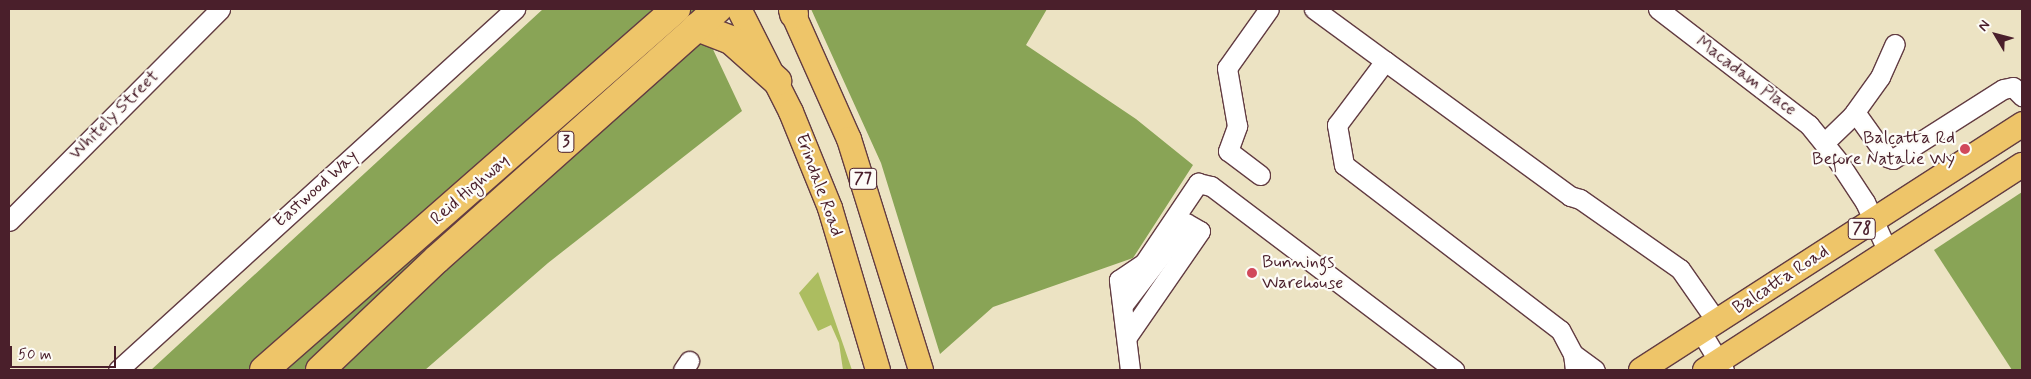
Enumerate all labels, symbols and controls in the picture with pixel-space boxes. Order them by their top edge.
north arrow [1971,10,2021,60]
text: N [1974,17,1994,35]
street label: Macadam Place [1691,31,1801,121]
street label: Whitely Street [65,66,163,164]
road number: 3 [557,128,575,156]
place label: Balcatta Rd Before Natalie Wy [1815,128,1955,170]
street label: Erindale Road [791,131,847,239]
marker: Balcatta Rd Before Natalie Wy [1959,143,1971,155]
street label: Eastwood Way [269,145,363,233]
street label: Reid Highway [426,149,514,231]
road number: 77 [848,165,878,192]
road number: 78 [1847,215,1877,242]
street label: Balcatta Road [1730,241,1832,319]
place label: Bunnings Warehouse [1262,252,1343,294]
marker: Bunnings Warehouse [1246,267,1258,279]
scale bar [12,336,119,368]
text: 50 m [18,345,52,365]

